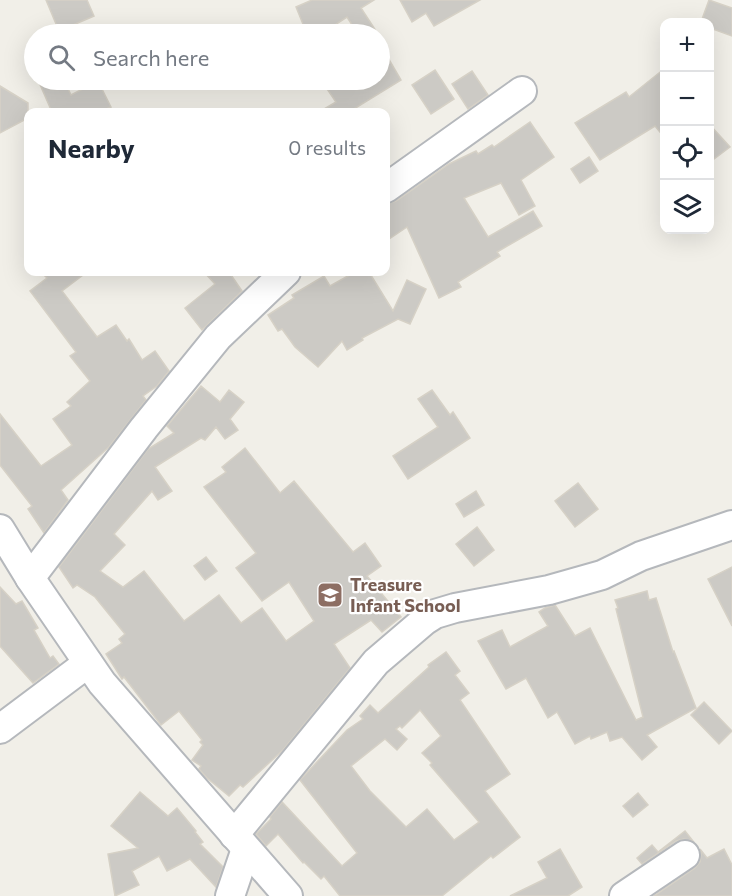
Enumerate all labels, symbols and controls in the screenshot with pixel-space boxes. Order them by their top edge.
map controls [660,18,714,234]
button: + [660,18,714,72]
search box [24,24,390,90]
icon: search [45,41,78,74]
text: Search here [93,44,209,71]
button: − [660,72,714,126]
button: locate [660,126,714,180]
text: Nearby [48,132,135,163]
text: 0 results [288,135,366,159]
button: layers [660,180,714,234]
place label: Treasure Infant School [350,573,461,616]
school or university icon: Treasure Infant School [315,580,345,610]

